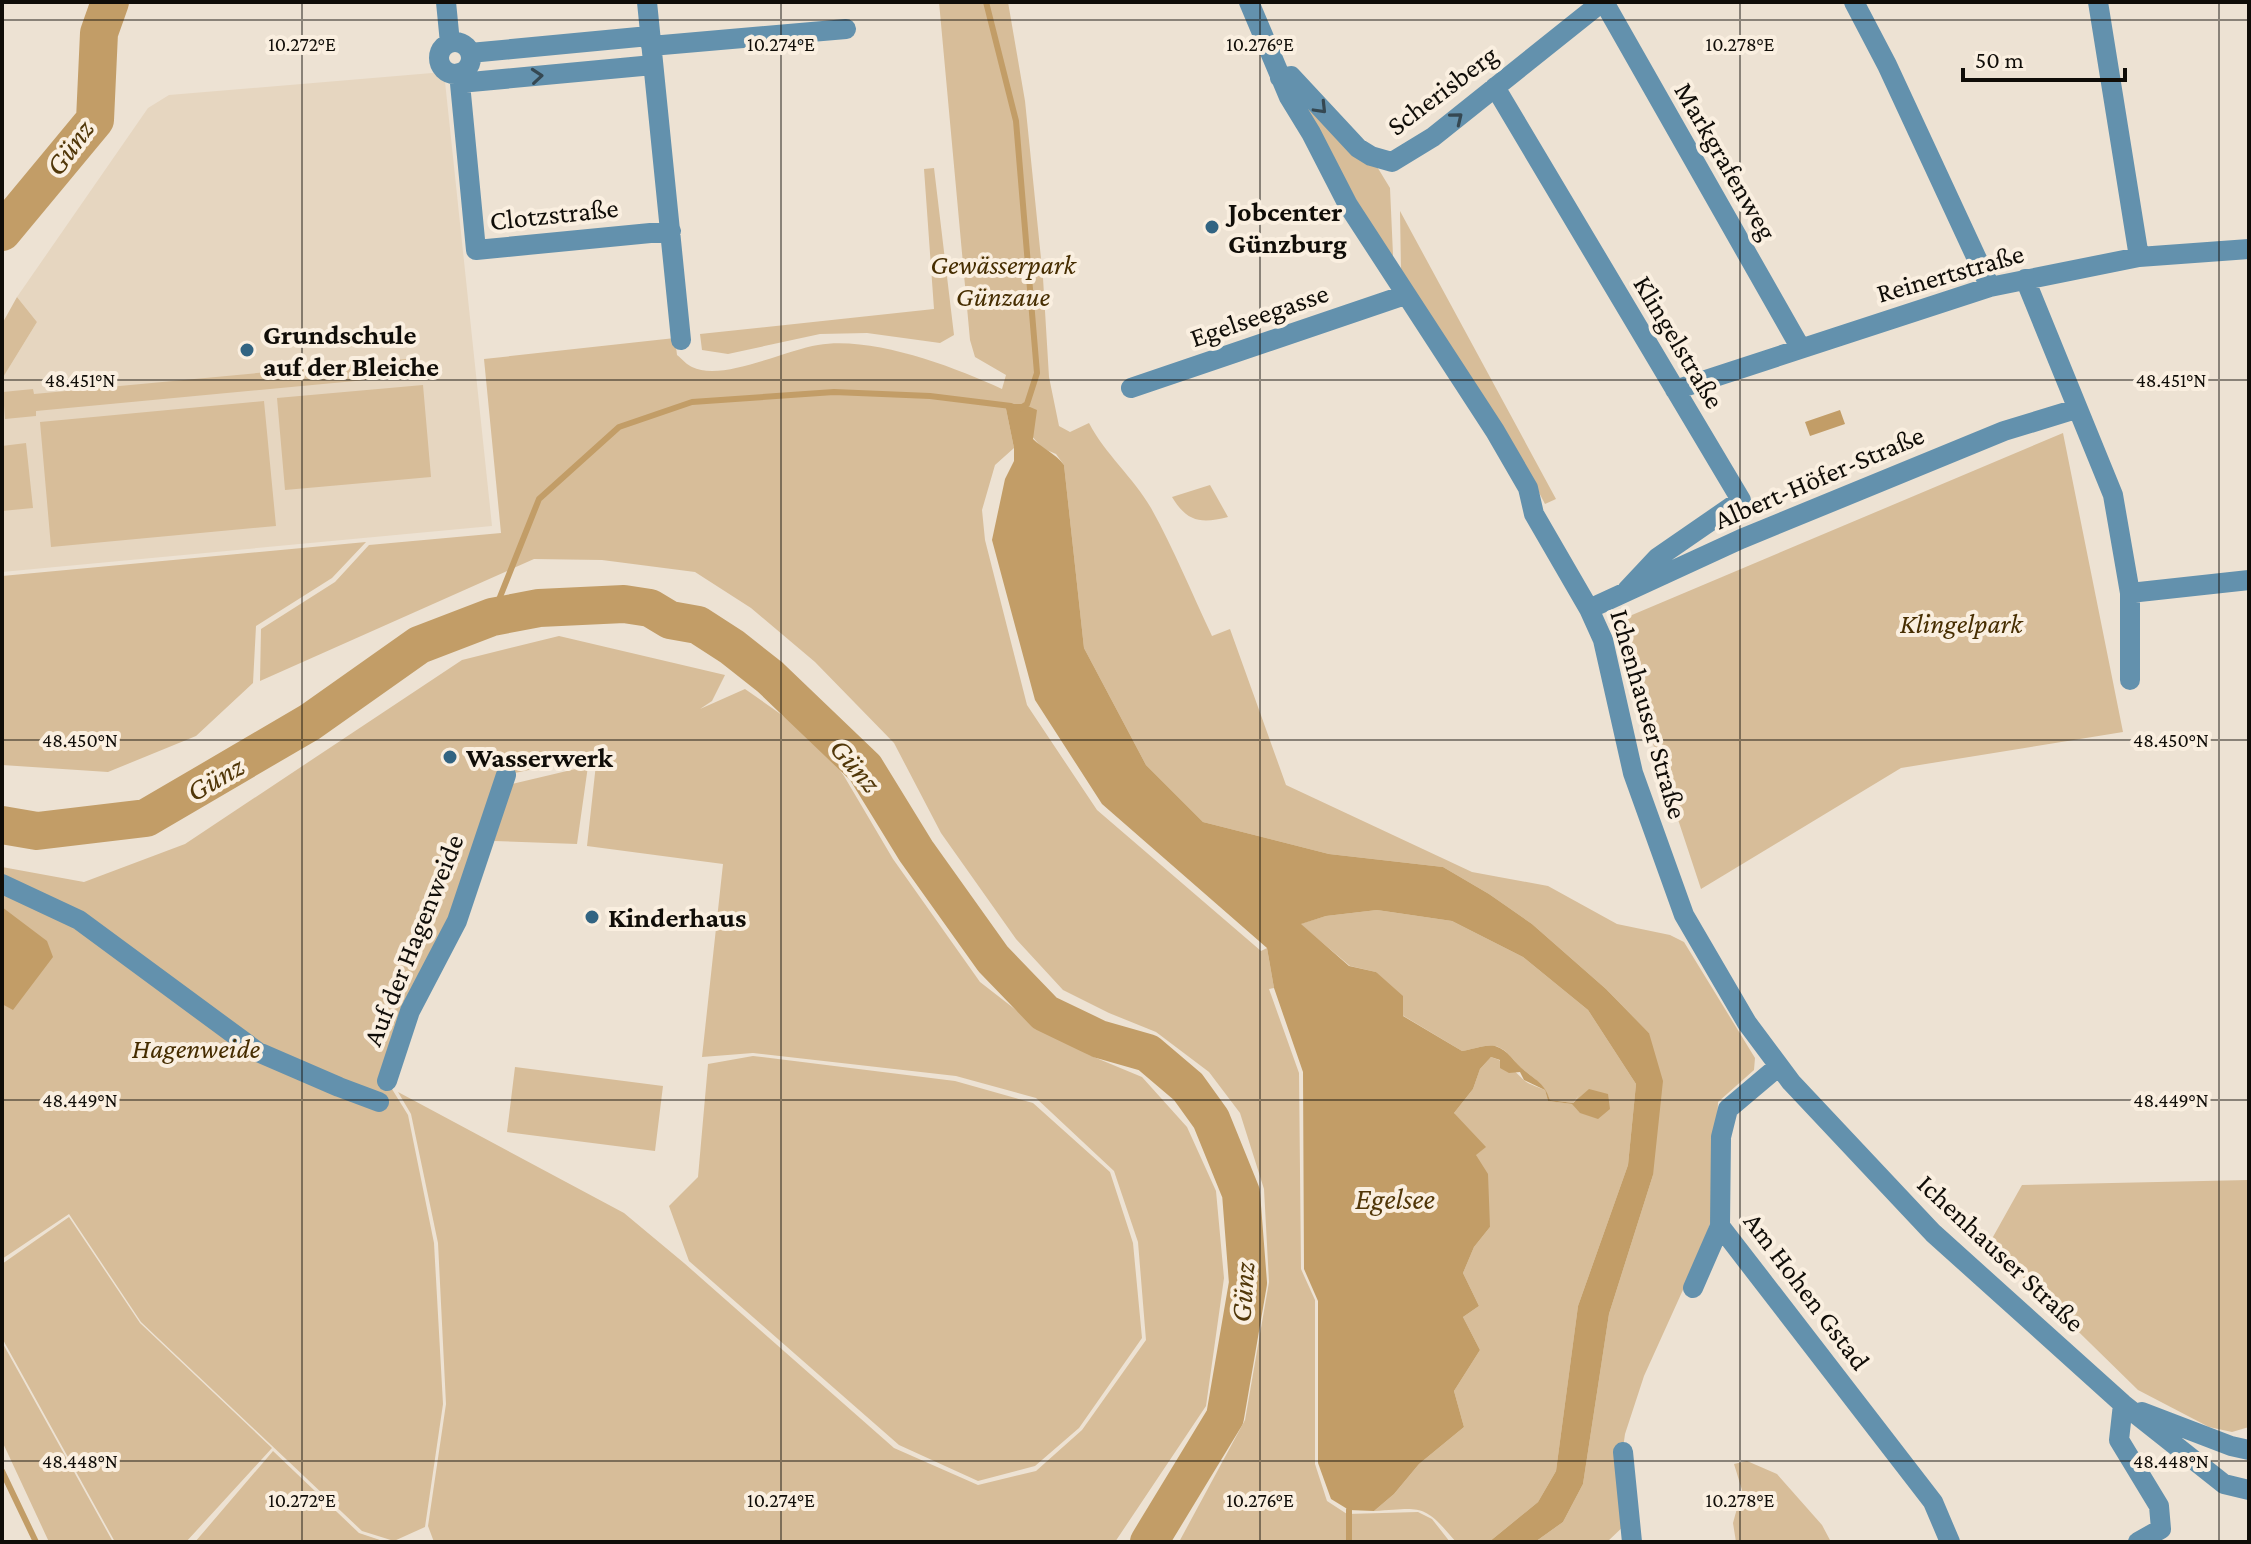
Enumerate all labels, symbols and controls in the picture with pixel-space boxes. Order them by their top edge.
scale bar [1963,32,2125,82]
text: 10.272°E [268,33,336,55]
text: 10.274°E [747,33,815,55]
text: 10.276°E [1226,33,1294,55]
text: 10.278°E [1706,33,1775,55]
street label: Scherisberg [1381,38,1504,141]
text: 50 m [1975,46,2024,73]
one-way arrow [531,68,544,85]
street label: Markgrafenweg [1668,77,1784,246]
one-way arrow [1312,99,1327,113]
water label: Günz [38,112,100,181]
one-way arrow [1448,113,1462,128]
street label: Clotzstraße [488,192,620,236]
place label: Jobcenter Günzburg [1225,196,1347,259]
marker: Jobcenter Günzburg [1203,218,1221,236]
street label: Reinertstraße [1873,237,2027,309]
park label: Gewässerpark Günzaue [930,249,1077,312]
street label: Klingelstraße [1627,270,1731,414]
street label: Egelseegasse [1186,277,1332,353]
place label: Grundschule auf der Bleiche [263,319,439,382]
marker: Grundschule auf der Bleiche [238,341,256,359]
text: 48.451°N [45,369,115,391]
text: 48.451°N [2136,369,2206,391]
street label: Albert-Höfer-Straße [1710,419,1928,535]
street label: Ichenhauser Straße [1604,606,1694,822]
park label: Klingelpark [1900,608,2024,639]
text: 48.450°N [42,729,118,751]
text: 48.450°N [2133,729,2209,751]
water label: Günz [824,731,889,799]
place label: Wasserwerk [465,742,614,773]
water label: Günz [181,748,250,807]
marker: Wasserwerk [441,748,459,766]
street label: Auf der Hagenweide [356,830,470,1050]
place label: Kinderhaus [608,902,746,933]
marker: Kinderhaus [583,908,601,926]
park label: Hagenweide [132,1033,261,1064]
text: 48.449°N [42,1089,118,1111]
text: 48.449°N [2133,1089,2209,1111]
street label: Ichenhauser Straße [1911,1168,2091,1338]
water label: Egelsee [1355,1182,1435,1216]
street label: Am Hohen Gstad [1738,1206,1876,1376]
water label: Günz [1223,1260,1261,1323]
text: 48.448°N [42,1450,118,1472]
text: 48.448°N [2133,1450,2209,1472]
text: 10.272°E [268,1489,336,1511]
text: 10.274°E [747,1489,815,1511]
text: 10.276°E [1226,1489,1294,1511]
text: 10.278°E [1706,1489,1775,1511]

